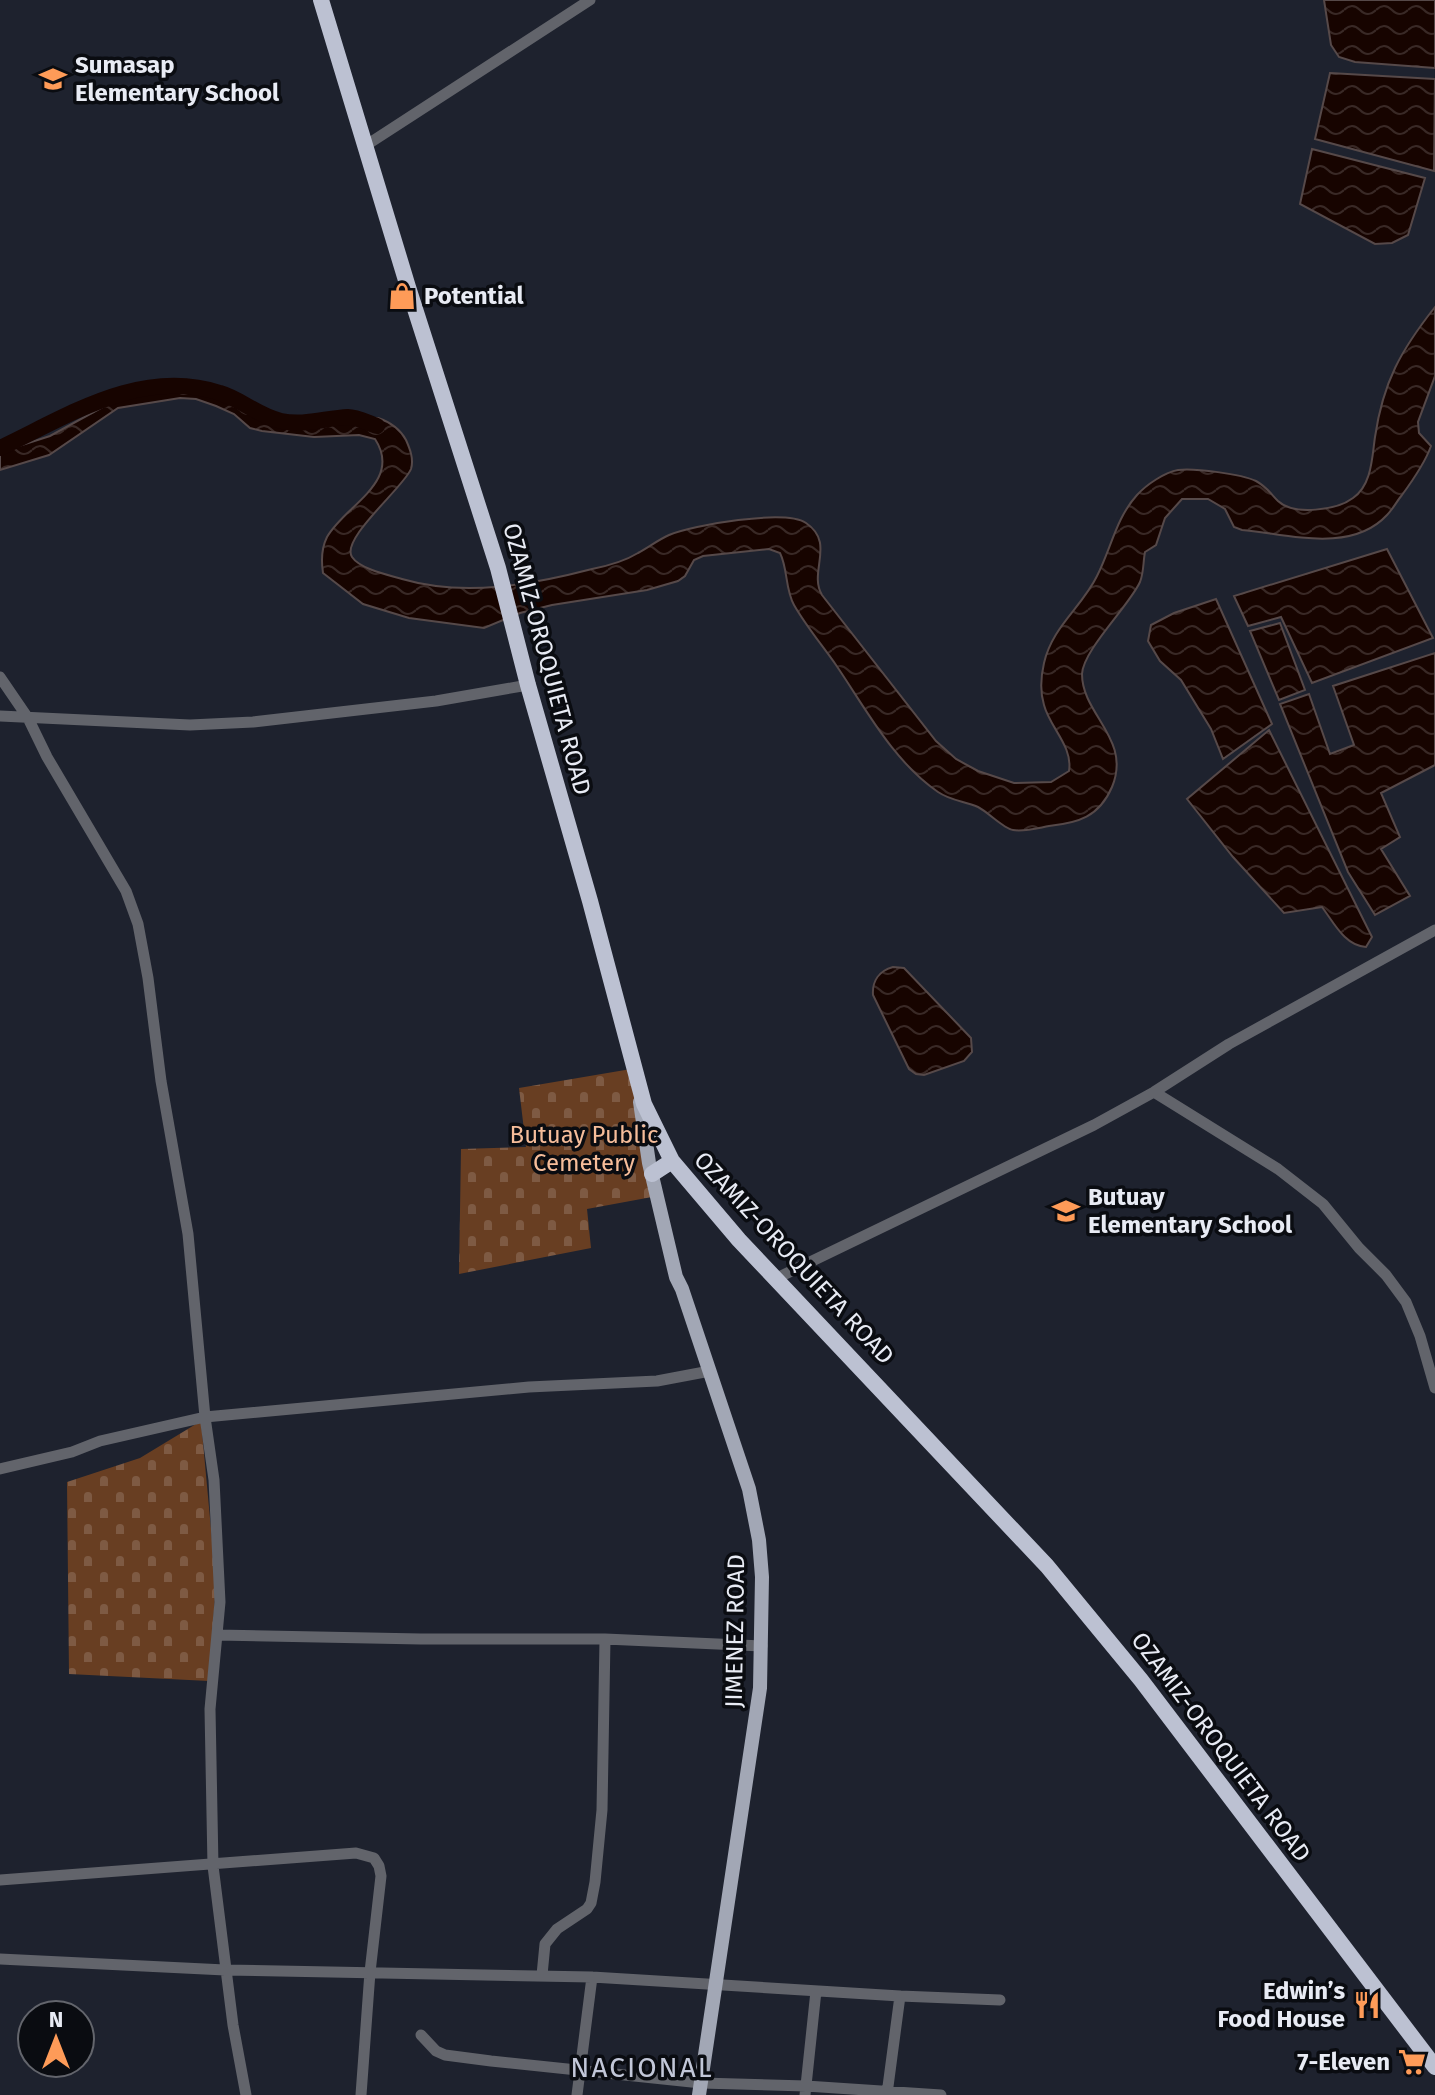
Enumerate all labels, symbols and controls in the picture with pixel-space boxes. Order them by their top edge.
place label: Sumasap Elementary School [75,51,280,107]
school or university icon: Sumasap Elementary School [38,64,68,94]
shop icon: Potential [387,281,417,311]
place label: Potential [424,282,525,310]
street label: OZAMIZ-OROQUIETA ROAD [497,520,597,798]
park label: Butuay Public Cemetery [510,1121,658,1177]
street label: OZAMIZ-OROQUIETA ROAD [688,1146,900,1370]
place label: Butuay Elementary School [1088,1183,1293,1239]
school or university icon: Butuay Elementary School [1051,1196,1081,1226]
street label: JIMENEZ ROAD [720,1554,750,1708]
street label: OZAMIZ-OROQUIETA ROAD [1126,1627,1316,1867]
place label: Edwin’s Food House [1217,1977,1345,2033]
restaurant icon: Edwin’s Food House [1352,1990,1382,2020]
north arrow [16,1999,96,2079]
text: N [49,2006,63,2033]
supermarket icon: 7-Eleven [1397,2047,1427,2077]
place label: 7-Eleven [1297,2048,1390,2076]
district label: NACIONAL [570,2051,714,2084]

